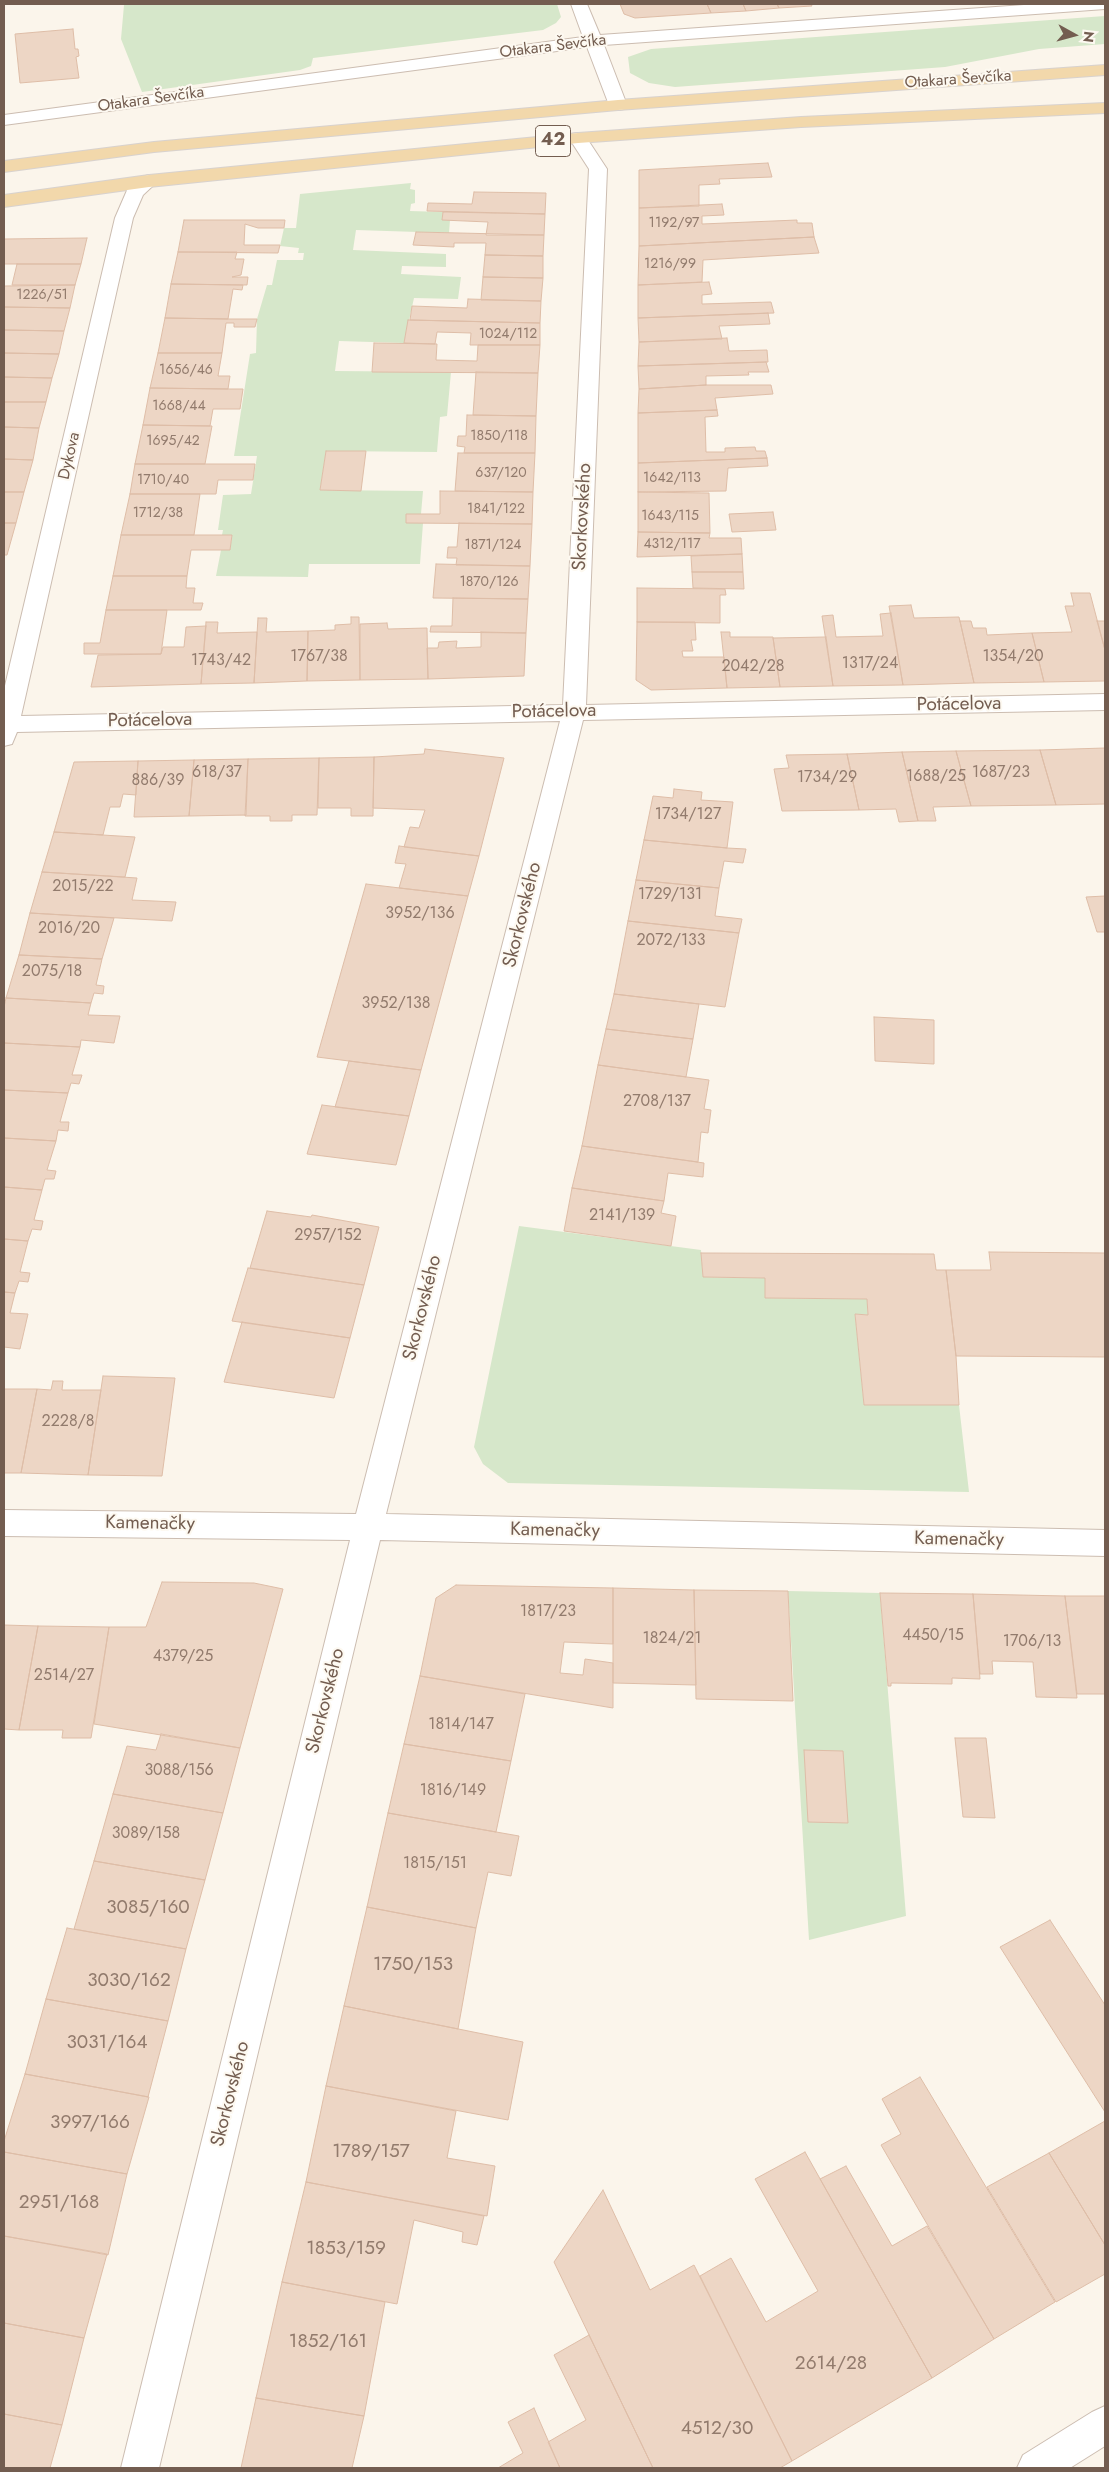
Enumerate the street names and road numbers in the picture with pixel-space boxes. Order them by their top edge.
street label: Otakara Ševčíka [499,31,607,63]
street label: Otakara Ševčíka [904,67,1012,93]
street label: Otakara Ševčíka [97,83,205,117]
road number: 42 [536,125,570,156]
street label: Dykova [55,430,85,482]
street label: Skorkovského [569,463,597,571]
street label: Potácelova [916,693,1002,717]
street label: Potácelova [511,700,597,724]
street label: Potácelova [107,709,193,733]
street label: Skorkovského [499,860,547,970]
street label: Skorkovského [399,1253,447,1363]
street label: Kamenačky [105,1512,195,1536]
street label: Kamenačky [510,1519,600,1543]
street label: Kamenačky [914,1528,1004,1552]
street label: Skorkovského [302,1646,350,1756]
street label: Skorkovského [207,2039,255,2149]

